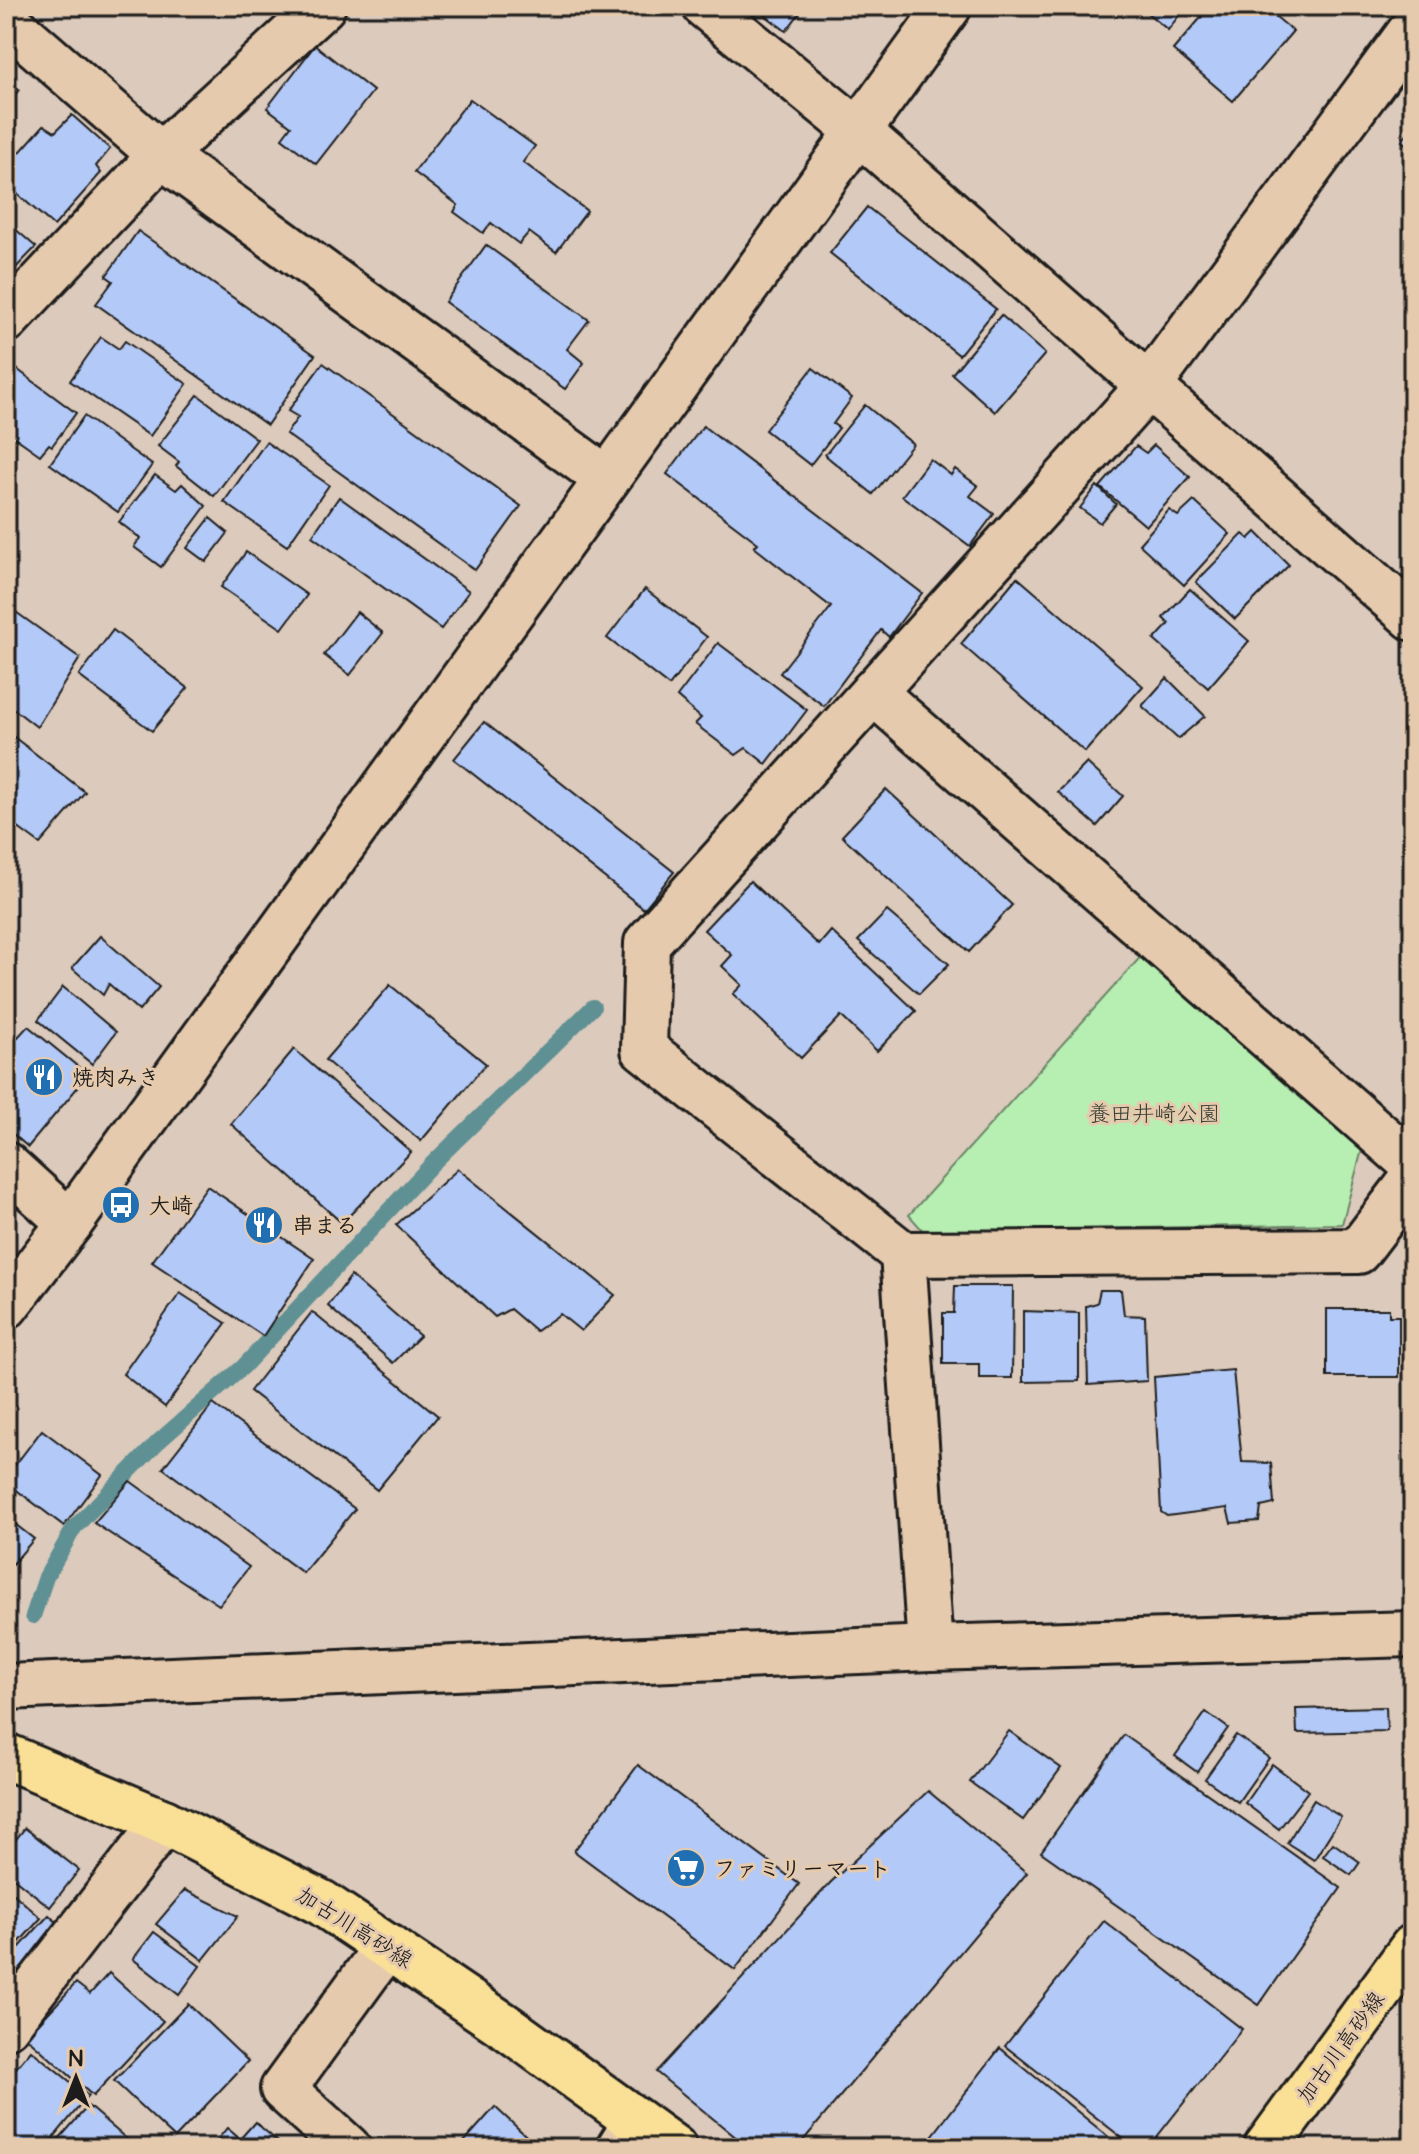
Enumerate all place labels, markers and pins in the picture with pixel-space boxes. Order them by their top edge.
restaurant icon: 焼肉みき [23,1056,65,1098]
place label: 焼肉みき [72,1063,160,1094]
bus stop icon: 大崎 [100,1184,142,1226]
place label: 大崎 [149,1191,193,1222]
restaurant icon: 串まる [243,1204,285,1246]
place label: 串まる [292,1211,358,1242]
supermarket icon: ファミリーマート [665,1847,707,1889]
place label: ファミリーマート [714,1854,891,1885]

